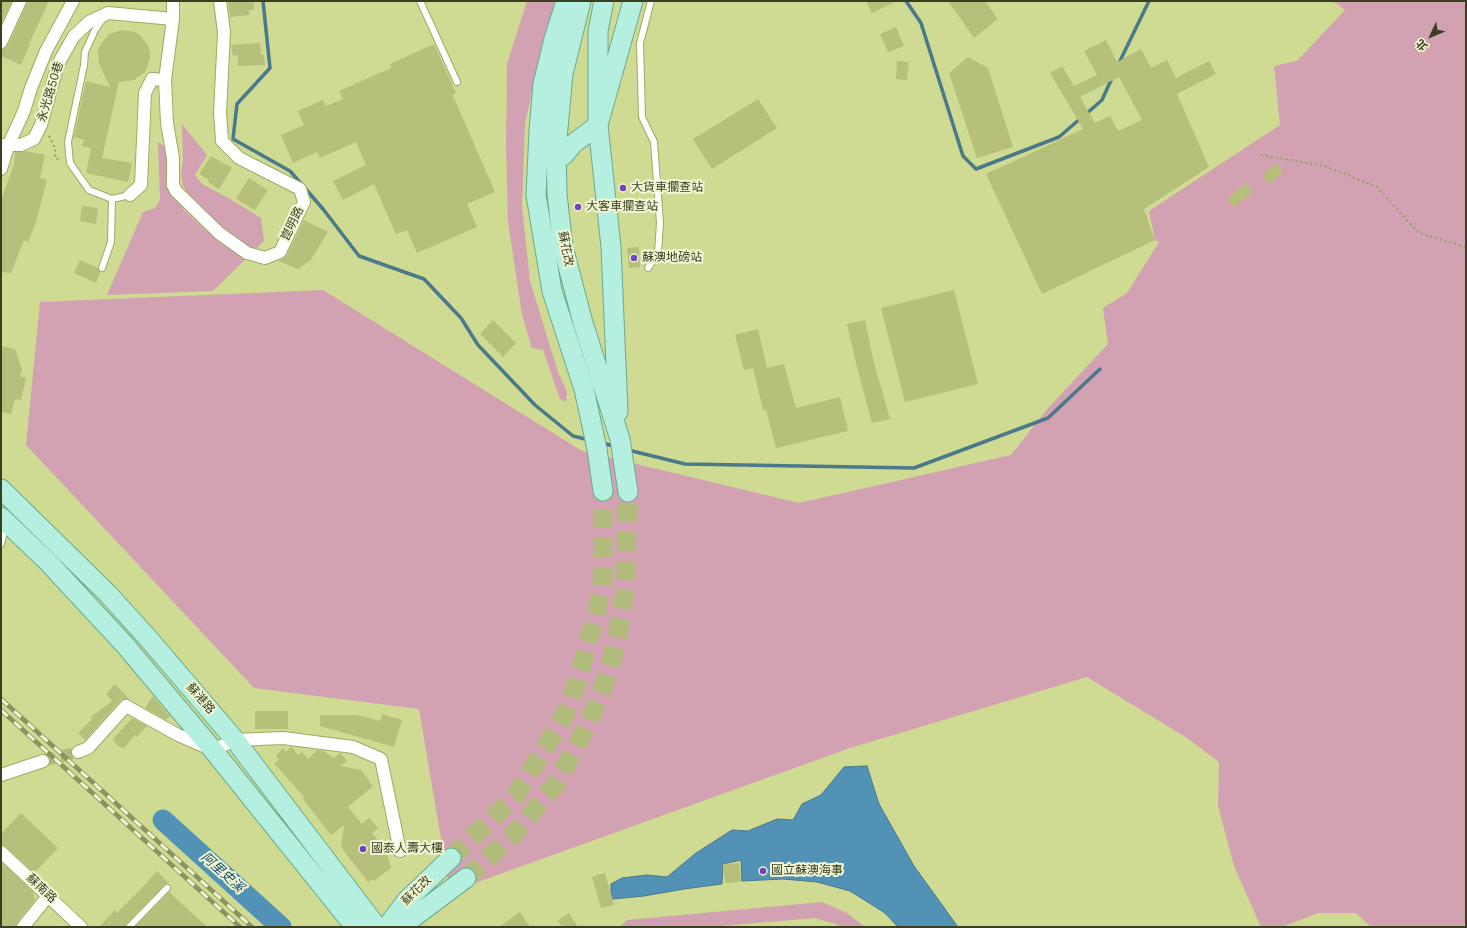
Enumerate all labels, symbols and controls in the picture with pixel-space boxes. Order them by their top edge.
north arrow [1411,16,1451,56]
text: 北 [1413,36,1431,54]
street label: 永光路50巷 [35,60,67,124]
place label: 大貨車攔查站 [631,181,703,195]
marker: 大貨車攔查站 [618,183,628,193]
place label: 大客車攔查站 [586,200,658,214]
marker: 大客車攔查站 [573,202,583,212]
street label: 崑明路 [279,205,307,243]
street label: 蘇花改 [554,230,576,268]
place label: 蘇澳地磅站 [642,251,702,265]
marker: 蘇澳地磅站 [629,253,639,263]
street label: 蘇港路 [183,681,217,717]
place label: 國泰人壽大樓 [371,842,443,856]
marker: 國泰人壽大樓 [358,844,368,854]
water label: 阿里史溪 [197,850,247,896]
place label: 國立蘇澳海事 [771,864,843,878]
marker: 國立蘇澳海事 [758,866,768,876]
street label: 蘇南路 [23,871,59,907]
street label: 蘇花改 [399,873,435,909]

